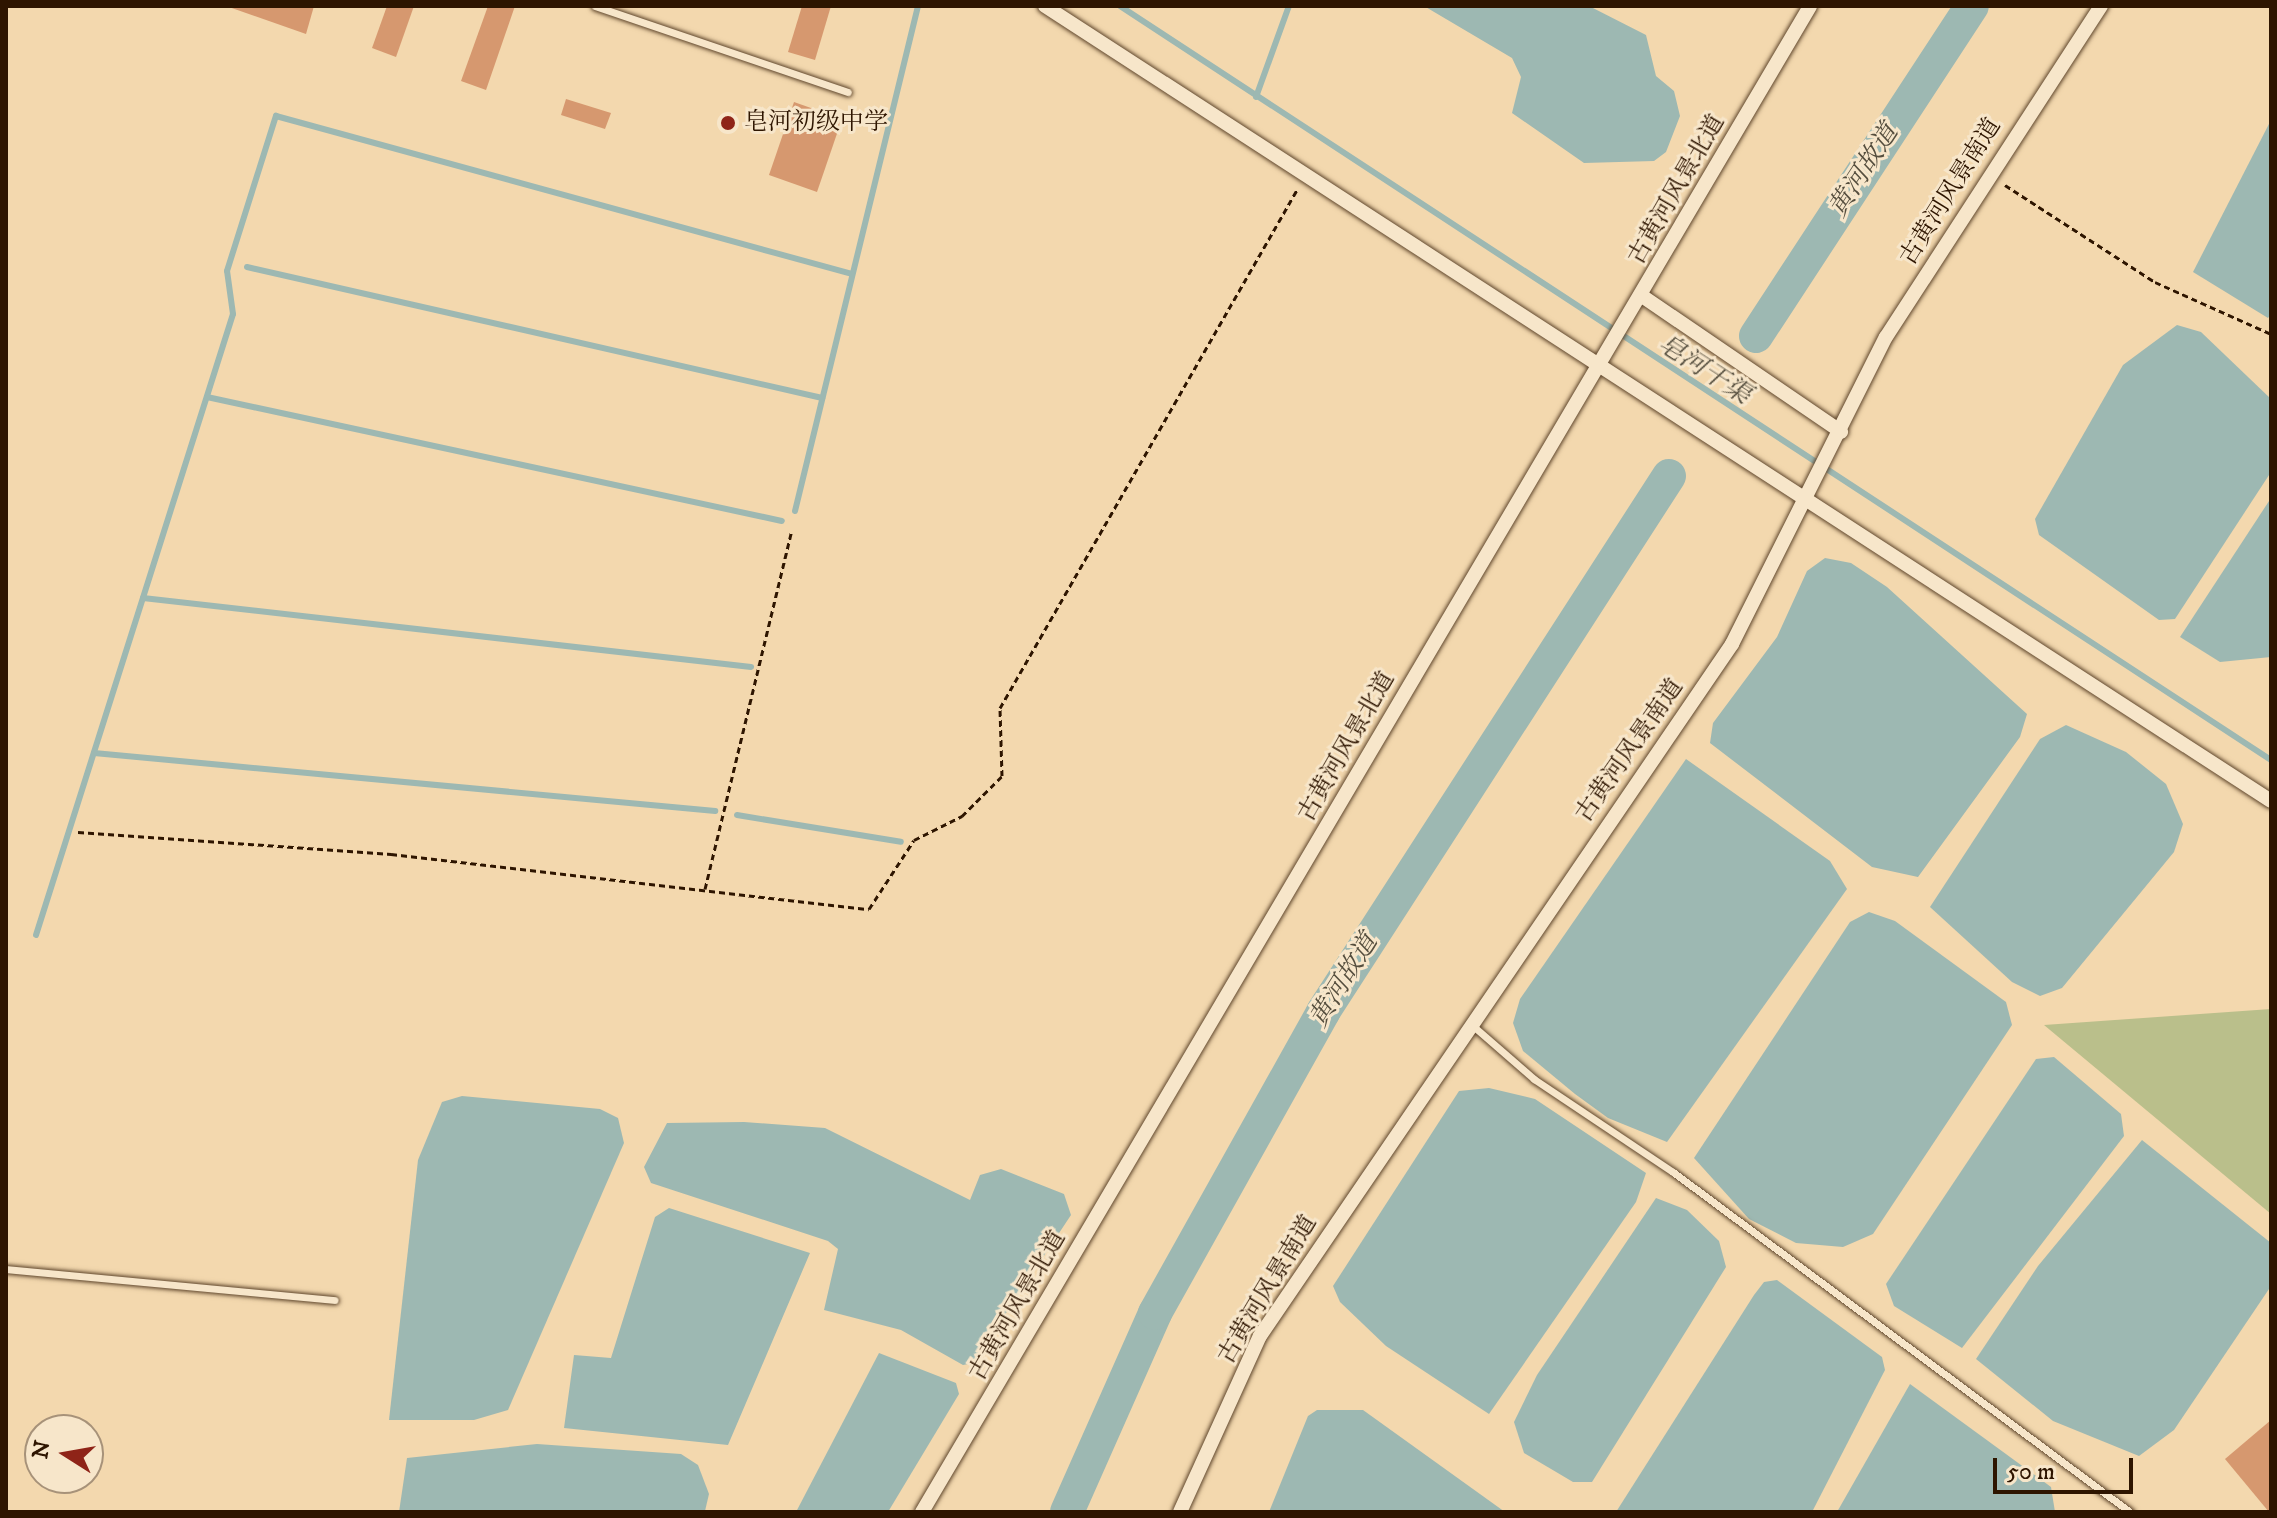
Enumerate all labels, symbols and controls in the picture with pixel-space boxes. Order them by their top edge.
place label: 皂河初级中学 [744,109,888,137]
street label: 古黄河风景北道 [1623,110,1731,270]
street label: 古黄河风景南道 [1894,113,2008,271]
marker: 皂河初级中学 [719,114,737,132]
water label: 黄河故道 [1823,119,1905,223]
water label: 皂河干渠 [1652,329,1756,411]
street label: 古黄河风景北道 [1293,667,1401,827]
street label: 古黄河风景南道 [1570,674,1690,828]
water label: 黄河故道 [1303,929,1385,1033]
street label: 古黄河风景南道 [1212,1211,1324,1369]
street label: 古黄河风景北道 [964,1226,1072,1386]
north arrow [24,1414,104,1494]
text: N [27,1438,57,1461]
scale bar [1997,1442,2137,1492]
text: 50 m [2007,1457,2055,1487]

